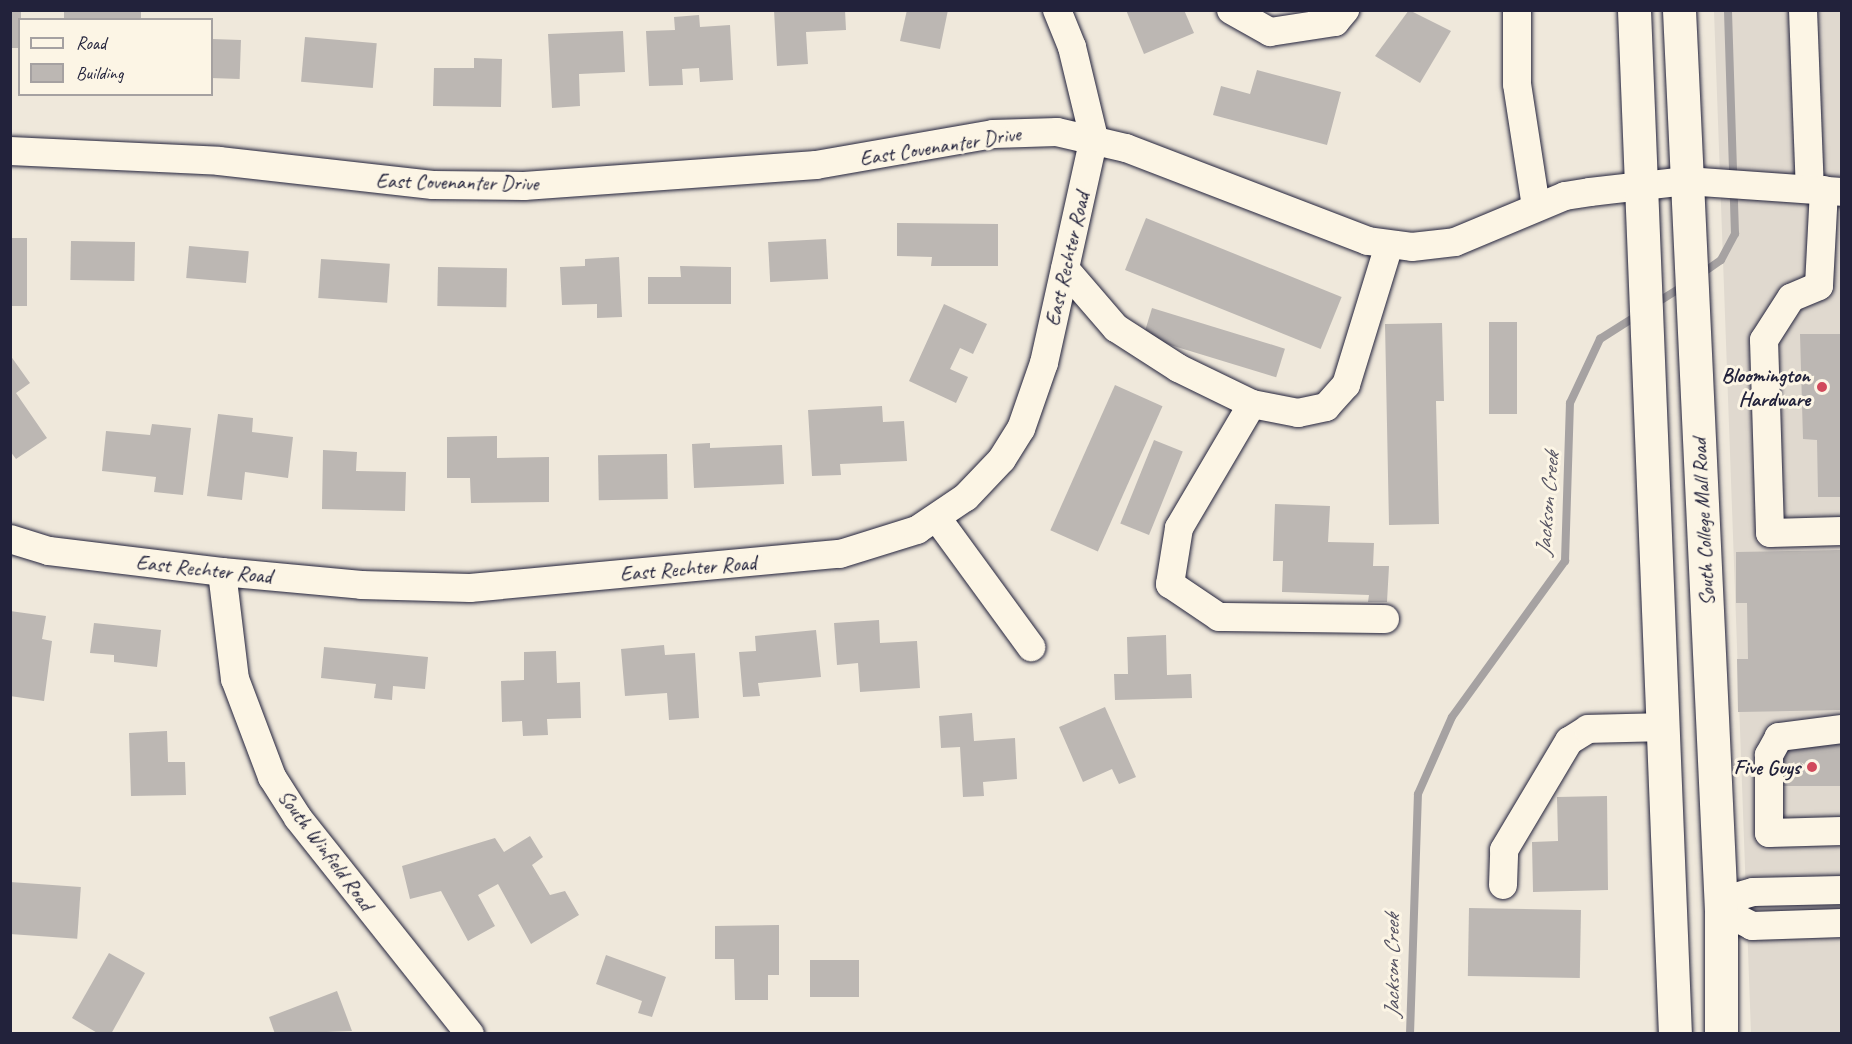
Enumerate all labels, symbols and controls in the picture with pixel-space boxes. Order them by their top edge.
legend [18,18,213,96]
text: Road [76,32,106,54]
text: Building [76,62,123,84]
street label: East Covenanter Drive [858,121,1022,171]
street label: East Covenanter Drive [376,168,538,196]
street label: East Rechter Road [1039,190,1095,328]
place label: Bloomington Hardware [1721,362,1810,412]
marker: Bloomington Hardware [1815,380,1829,394]
street label: South College Mall Road [1686,437,1720,607]
water label: Jackson Creek [1530,451,1566,557]
street label: East Rechter Road [135,549,273,589]
street label: East Rechter Road [619,550,757,586]
place label: Five Guys [1734,754,1800,780]
marker: Five Guys [1805,760,1819,774]
street label: South Winfield Road [272,785,380,915]
water label: Jackson Creek [1380,914,1406,1018]

